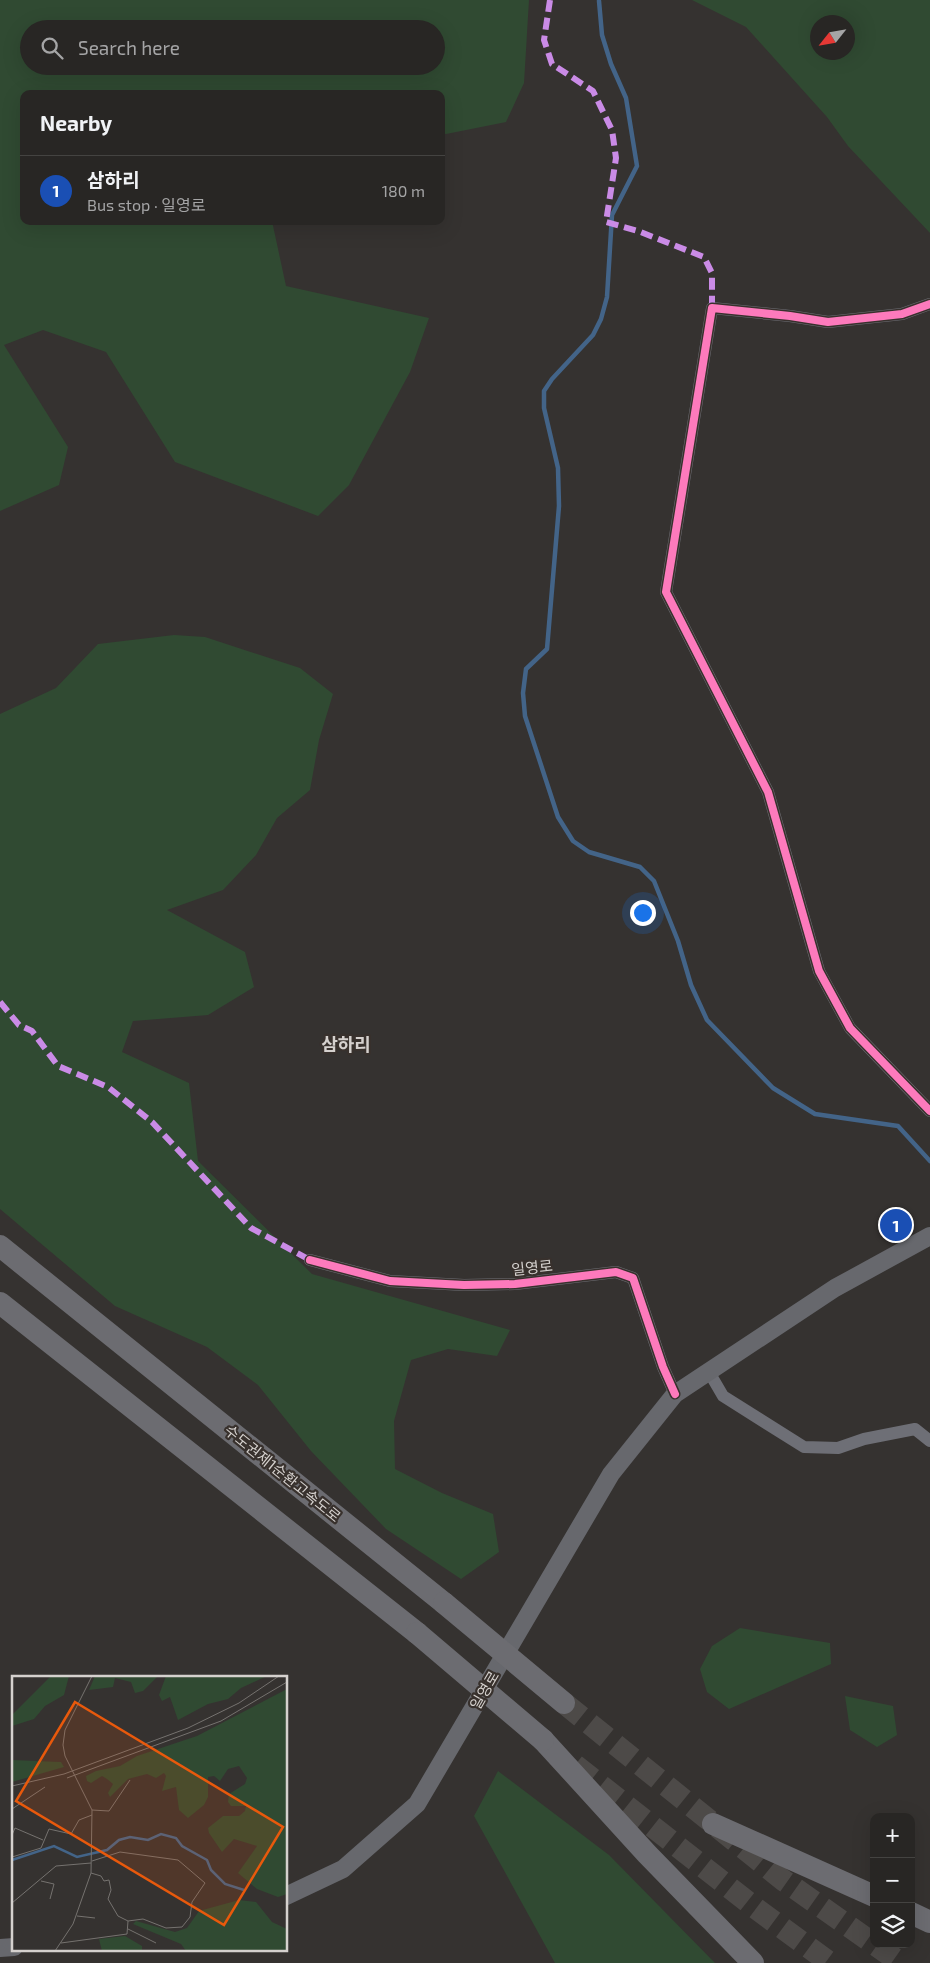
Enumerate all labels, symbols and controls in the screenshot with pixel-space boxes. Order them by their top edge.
north arrow [810,15,855,60]
search box [20,20,445,75]
icon: search [38,34,66,62]
text: Search here [78,36,180,59]
text: Nearby [40,110,112,135]
text: 삼하리 [87,168,139,191]
text: 1 [53,181,59,200]
text: 180 m [382,181,425,200]
text: Bus stop · 일영로 [87,195,205,214]
your location [630,900,656,926]
district label: 삼하리 [321,1033,371,1055]
pin: 1 [880,1206,912,1244]
street label: 일영로 [510,1256,554,1278]
street label: 수도권제1순환고속도로 [221,1421,345,1525]
street label: 일영로 [466,1668,502,1712]
inset map [12,1676,288,1950]
map controls [870,1813,915,1948]
button: + [870,1813,915,1858]
button: − [870,1858,915,1903]
button: layers [870,1903,915,1948]

